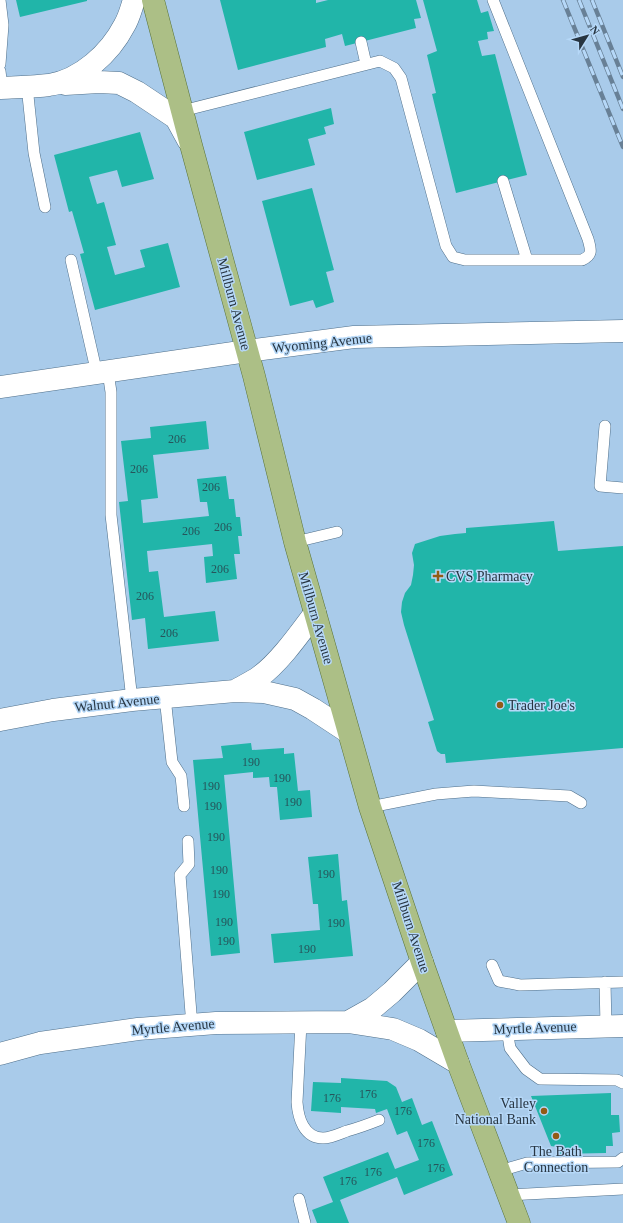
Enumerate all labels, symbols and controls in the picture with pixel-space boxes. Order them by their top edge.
north arrow [567,16,607,56]
text: N [588,23,602,37]
street label: Millburn Avenue [214,256,254,352]
street label: Wyoming Avenue [271,330,373,356]
house number: 206 [168,432,186,446]
house number: 206 [130,462,148,476]
house number: 206 [202,480,220,494]
house number: 206 [214,520,232,534]
house number: 206 [182,524,200,538]
house number: 206 [211,562,229,576]
place label: CVS Pharmacy [446,569,533,584]
street label: Millburn Avenue [296,570,336,666]
marker: CVS Pharmacy [433,571,443,581]
house number: 206 [136,589,154,603]
house number: 206 [160,626,178,640]
street label: Walnut Avenue [74,691,160,715]
place label: Trader Joe's [508,698,575,713]
marker: Trader Joe's [495,700,505,710]
house number: 190 [242,755,260,769]
house number: 190 [273,771,291,785]
house number: 190 [202,779,220,793]
house number: 190 [284,795,302,809]
house number: 190 [204,799,222,813]
house number: 190 [207,830,225,844]
house number: 190 [210,863,228,877]
house number: 190 [317,867,335,881]
street label: Millburn Avenue [389,879,433,975]
house number: 190 [212,887,230,901]
house number: 190 [215,915,233,929]
house number: 190 [327,916,345,930]
house number: 190 [217,934,235,948]
house number: 190 [298,942,316,956]
street label: Myrtle Avenue [131,1016,215,1038]
street label: Myrtle Avenue [493,1019,577,1037]
house number: 176 [359,1087,377,1101]
house number: 176 [323,1091,341,1105]
place label: Valley National Bank [455,1096,536,1127]
house number: 176 [394,1104,412,1118]
marker: Valley National Bank [539,1106,549,1116]
marker: The Bath Connection [551,1131,561,1141]
house number: 176 [417,1136,435,1150]
place label: The Bath Connection [524,1144,588,1175]
house number: 176 [427,1161,445,1175]
house number: 176 [364,1165,382,1179]
house number: 176 [339,1174,357,1188]

